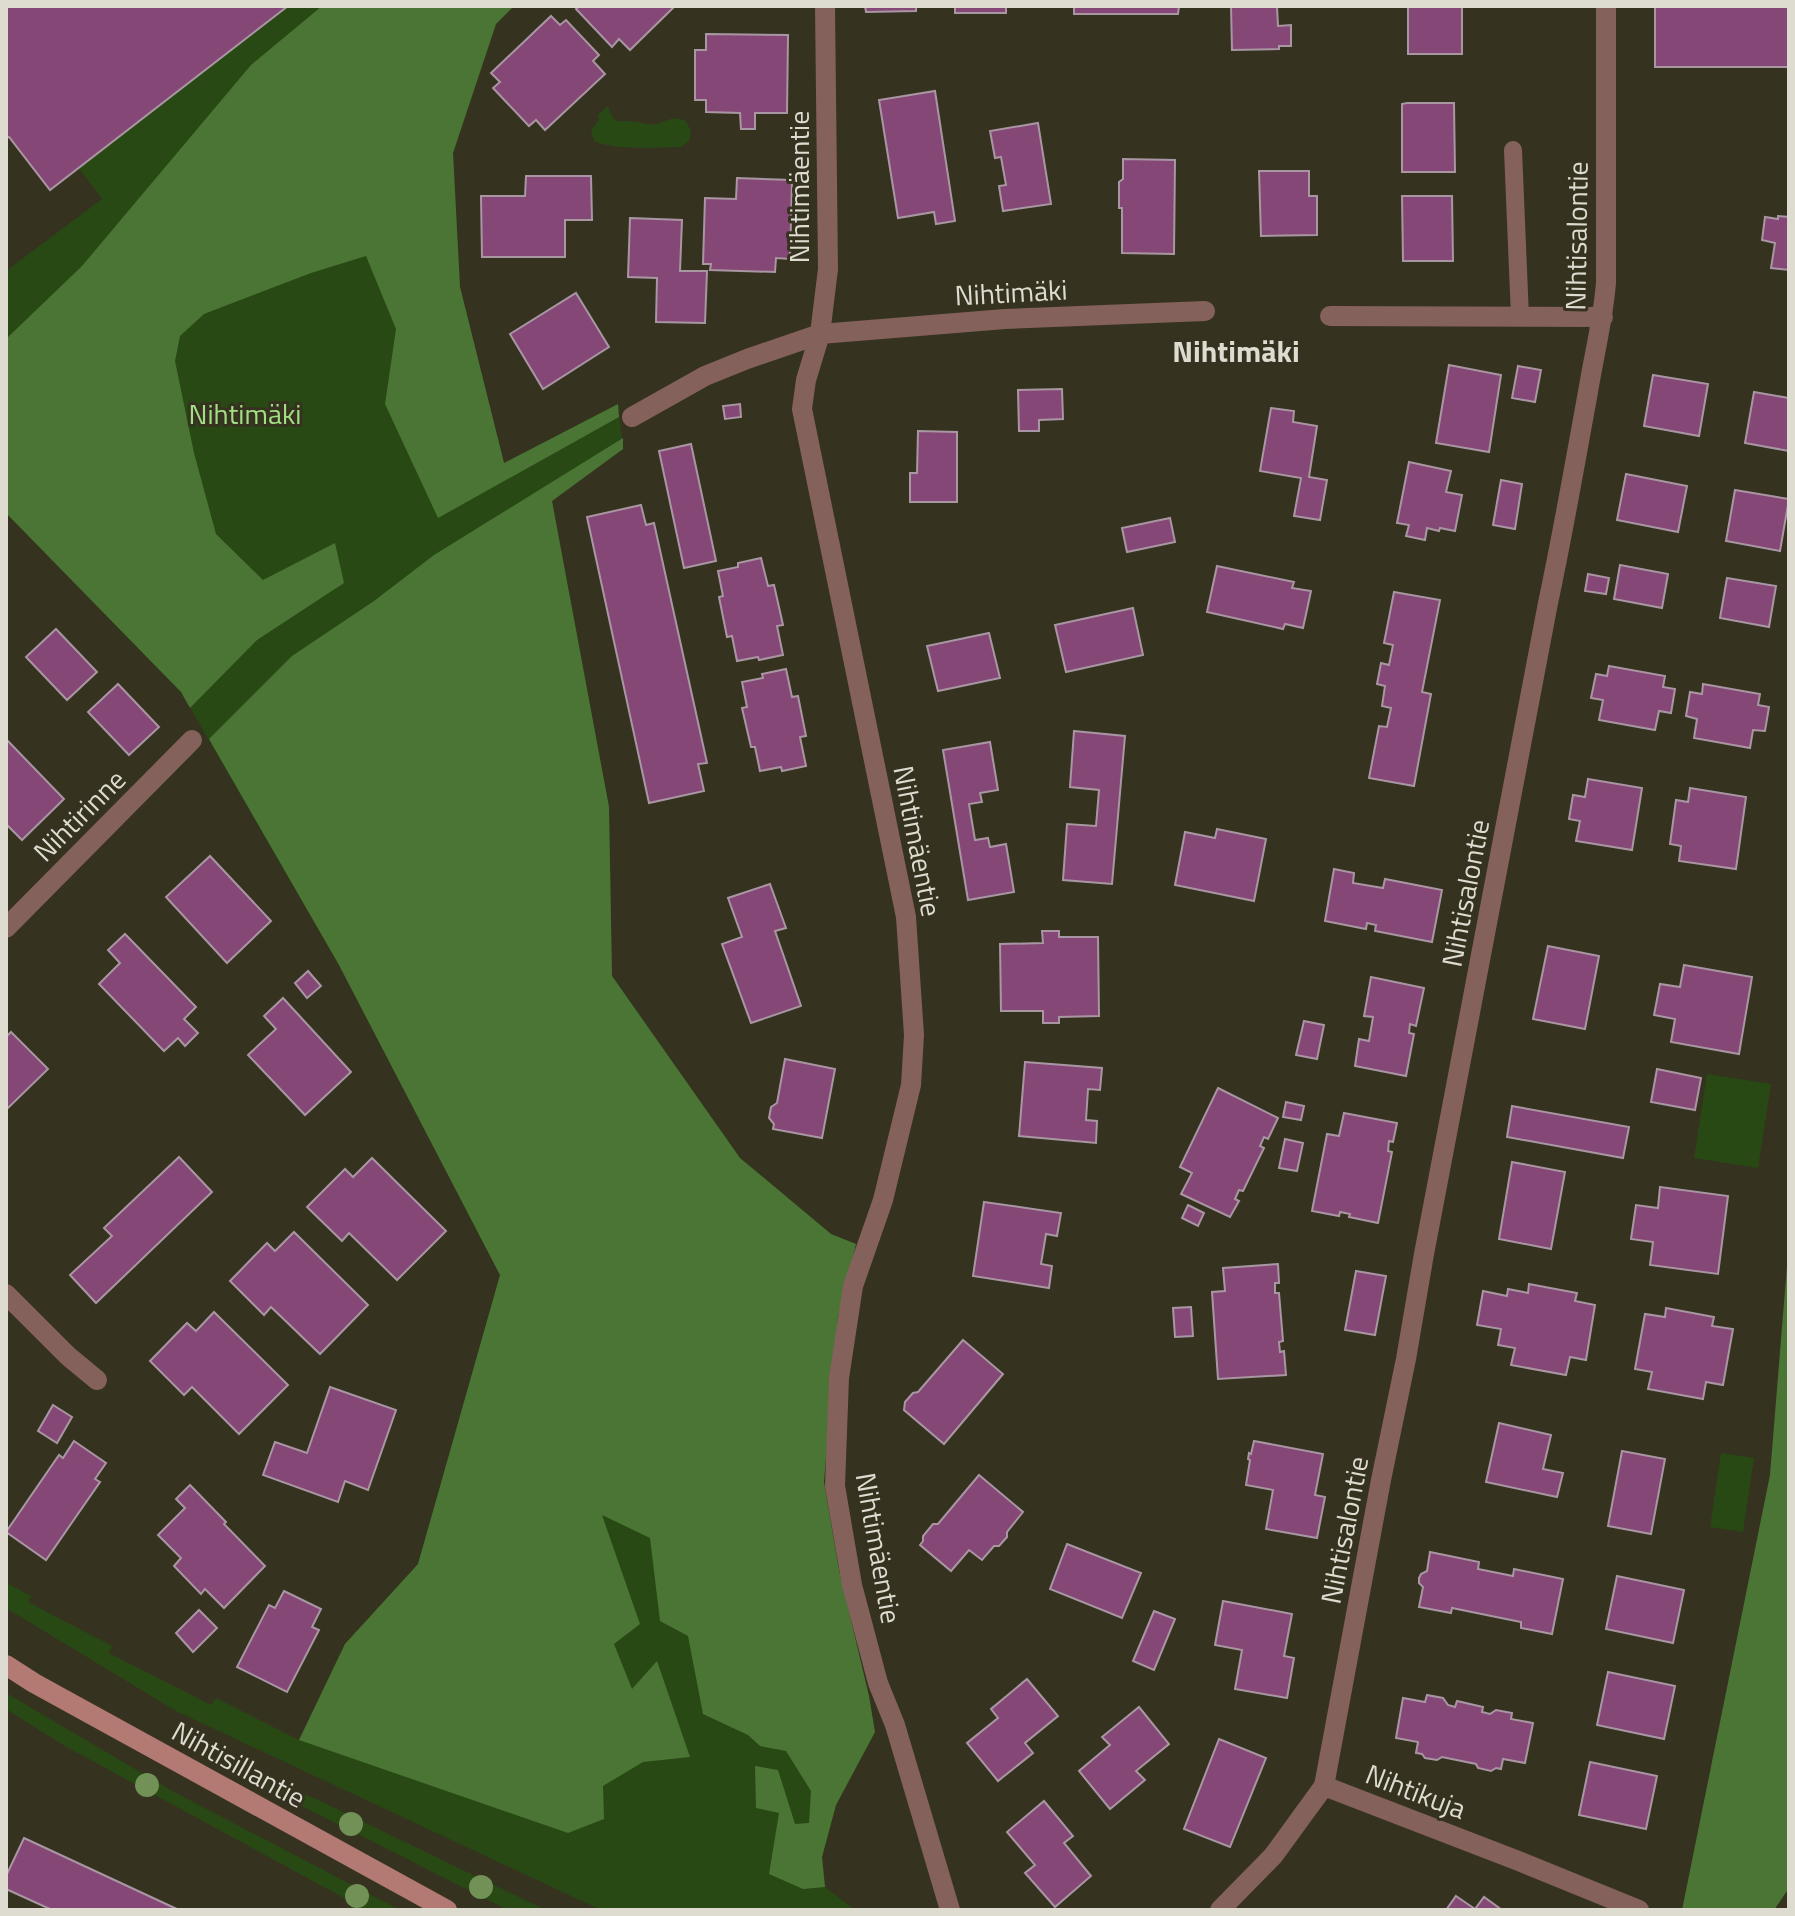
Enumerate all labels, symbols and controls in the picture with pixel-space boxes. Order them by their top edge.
street label: Nihtimäentie [777,111,820,263]
street label: Nihtisalontie [1553,161,1599,311]
street label: Nihtimäki [953,268,1069,316]
district label: Nihtimäki [1172,328,1300,374]
park label: Nihtimäki [189,392,301,435]
street label: Nihtirinne [23,759,135,871]
street label: Nihtimäentie [882,762,954,920]
street label: Nihtisalontie [1430,816,1500,970]
street label: Nihtisalontie [1309,1453,1379,1607]
street label: Nihtimäentie [845,1469,913,1627]
street label: Nihtisillantie [164,1710,314,1818]
street label: Nihtikuja [1360,1752,1472,1830]

